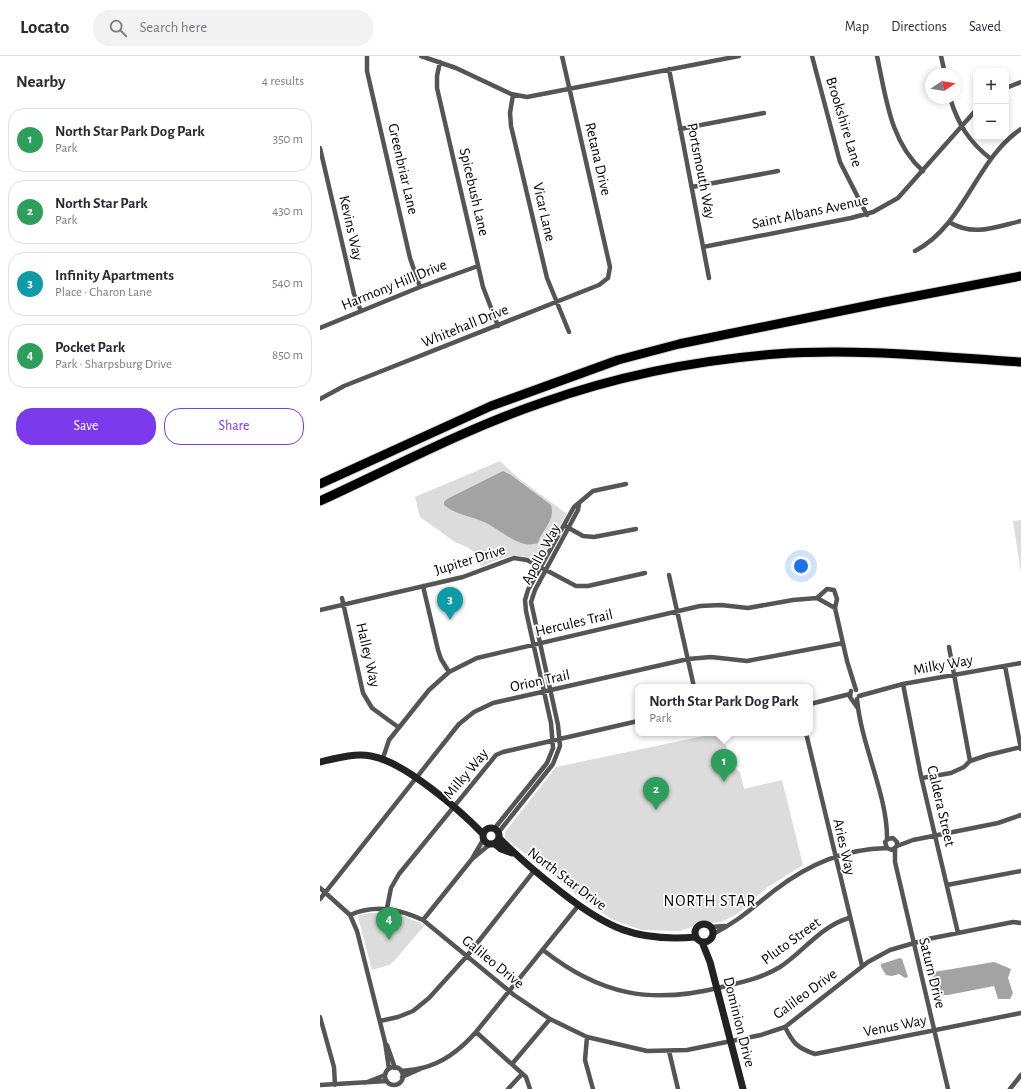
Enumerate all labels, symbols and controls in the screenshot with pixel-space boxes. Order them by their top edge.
search box [93,10,373,46]
icon: search [107,17,129,39]
text: Locato [20,18,69,37]
text: Search here [139,20,207,35]
text: Map [845,20,869,34]
text: Directions [891,20,947,34]
text: Saved [969,20,1001,34]
north arrow [925,68,961,104]
map controls [973,68,1009,140]
button: + [973,68,1009,104]
text: Nearby [16,73,66,90]
text: 4 results [262,75,304,88]
street label: Brookshire Lane [823,75,865,169]
button: − [973,104,1009,140]
street label: Retana Drive [582,121,614,197]
street label: Greenbriar Lane [385,122,421,216]
street label: Portsmouth Way [684,122,718,221]
text: North Star Park Dog Park [55,124,205,139]
text: 1 [28,133,32,146]
text: 350 m [273,133,303,146]
text: Park [55,142,77,155]
street label: Spicebush Lane [457,147,491,238]
street label: Vicar Lane [530,181,558,243]
street label: Saint Albans Avenue [750,192,870,232]
street label: Kevins Way [336,194,366,263]
text: North Star Park [55,196,148,211]
text: 2 [27,205,33,218]
text: 430 m [272,205,303,218]
text: Park [55,214,77,227]
street label: Harmony Hill Drive [339,257,449,313]
text: Infinity Apartments [55,268,174,283]
text: 3 [27,277,33,290]
text: 540 m [272,277,303,290]
text: Place · Charon Lane [55,286,152,299]
street label: Whitehall Drive [420,302,511,350]
text: Pocket Park [55,340,125,355]
text: 4 [27,349,33,362]
text: 850 m [272,349,303,362]
text: Park · Sharpsburg Drive [55,358,172,371]
button: Save [16,408,156,445]
button: Share [164,408,304,445]
street label: Apollo Way [519,521,563,587]
street label: Jupiter Drive [433,542,507,578]
your location [791,556,811,576]
pin: 3 [437,587,463,620]
street label: Hercules Trail [534,607,614,639]
street label: Halley Way [353,621,383,689]
street label: Milky Way [912,652,975,678]
street label: Orion Trail [509,667,571,695]
popup [635,684,813,736]
text: North Star Park Dog Park [649,694,799,709]
text: Park [649,712,672,725]
street label: Milky Way [441,746,492,802]
pin: 1 [711,749,737,782]
street label: Caldera Street [924,764,958,848]
pin: 2 [643,777,669,810]
street label: Aries Way [830,817,858,877]
street label: North Star Drive [525,845,609,913]
district label: NORTH STAR [664,893,756,909]
pin: 4 [376,907,402,940]
street label: Pluto Street [759,915,823,967]
street label: Galileo Drive [459,933,527,991]
street label: Saturn Drive [916,936,948,1010]
street label: Galileo Drive [770,966,840,1022]
street label: Dominion Drive [721,975,757,1069]
street label: Venus Way [862,1012,928,1039]

